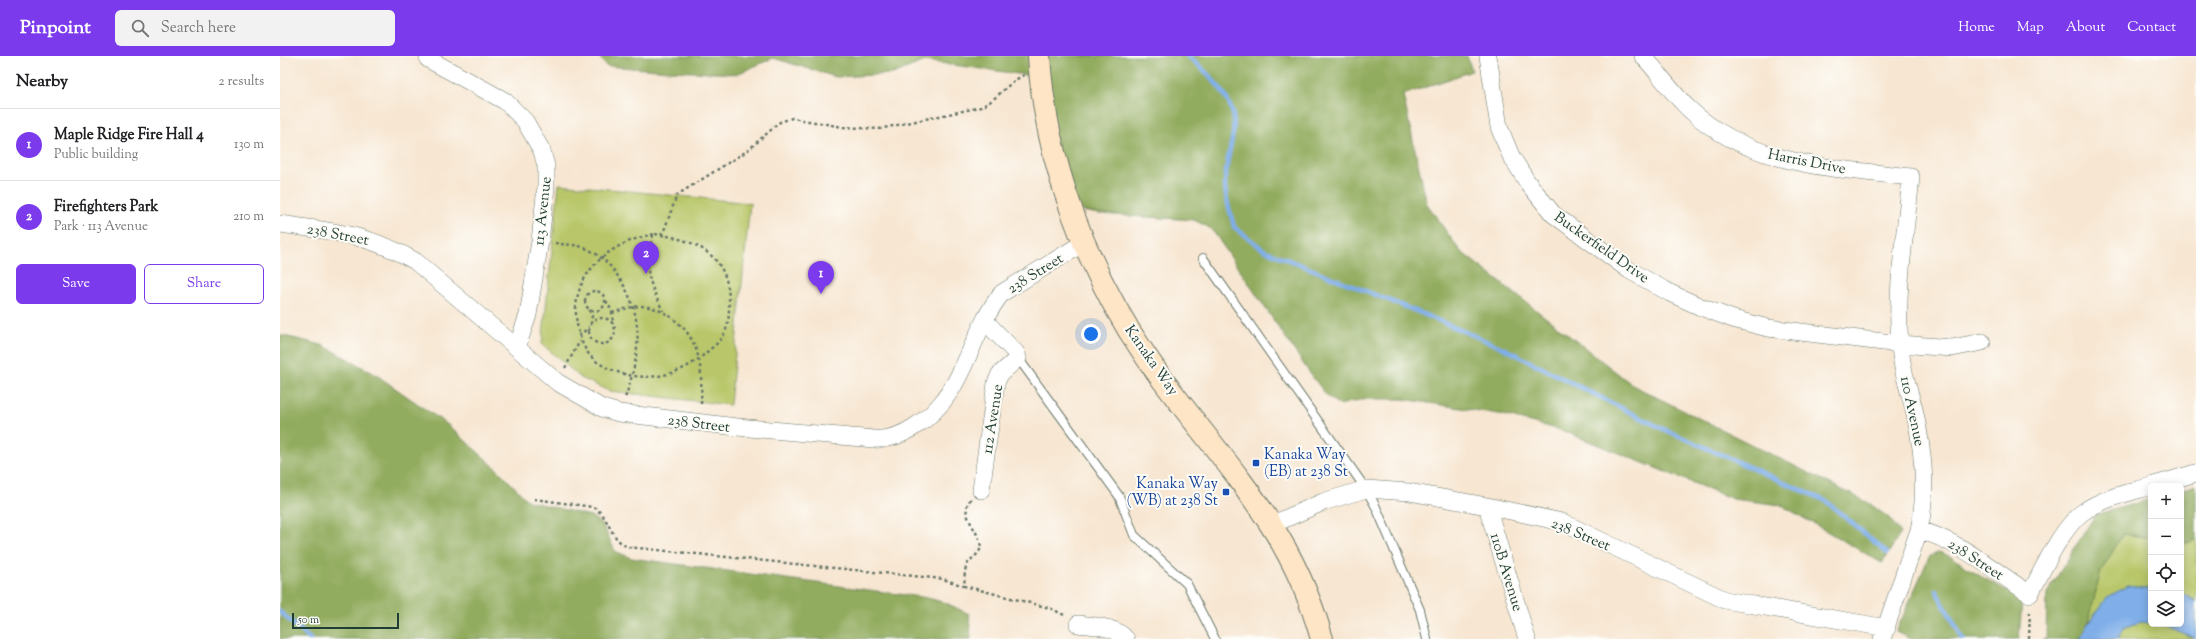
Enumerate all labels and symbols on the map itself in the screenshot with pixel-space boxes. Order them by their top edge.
street label: Harris Drive [1766,145,1848,180]
street label: 113 Avenue [529,175,558,247]
street label: Buckerfield Drive [1549,207,1653,289]
street label: 238 Street [305,219,370,252]
pin: 2 [633,241,659,274]
street label: 238 Street [1004,249,1068,300]
pin: 1 [808,261,834,294]
street label: Kanaka Way [1119,321,1183,401]
your location [1081,324,1101,344]
street label: 110 Avenue [1894,374,1929,448]
street label: 112 Avenue [978,383,1009,456]
street label: 238 Street [667,410,731,439]
place label: Kanaka Way (EB) at 238 St [1264,445,1348,483]
marker: Kanaka Way (EB) at 238 St [1251,458,1261,468]
place label: Kanaka Way (WB) at 238 St [1126,474,1219,512]
marker: Kanaka Way (WB) at 238 St [1221,487,1231,497]
street label: 238 Street [1548,514,1613,557]
street label: 110B Avenue [1484,531,1527,614]
street label: 238 Street [1943,534,2007,586]
scale bar [292,611,399,630]

